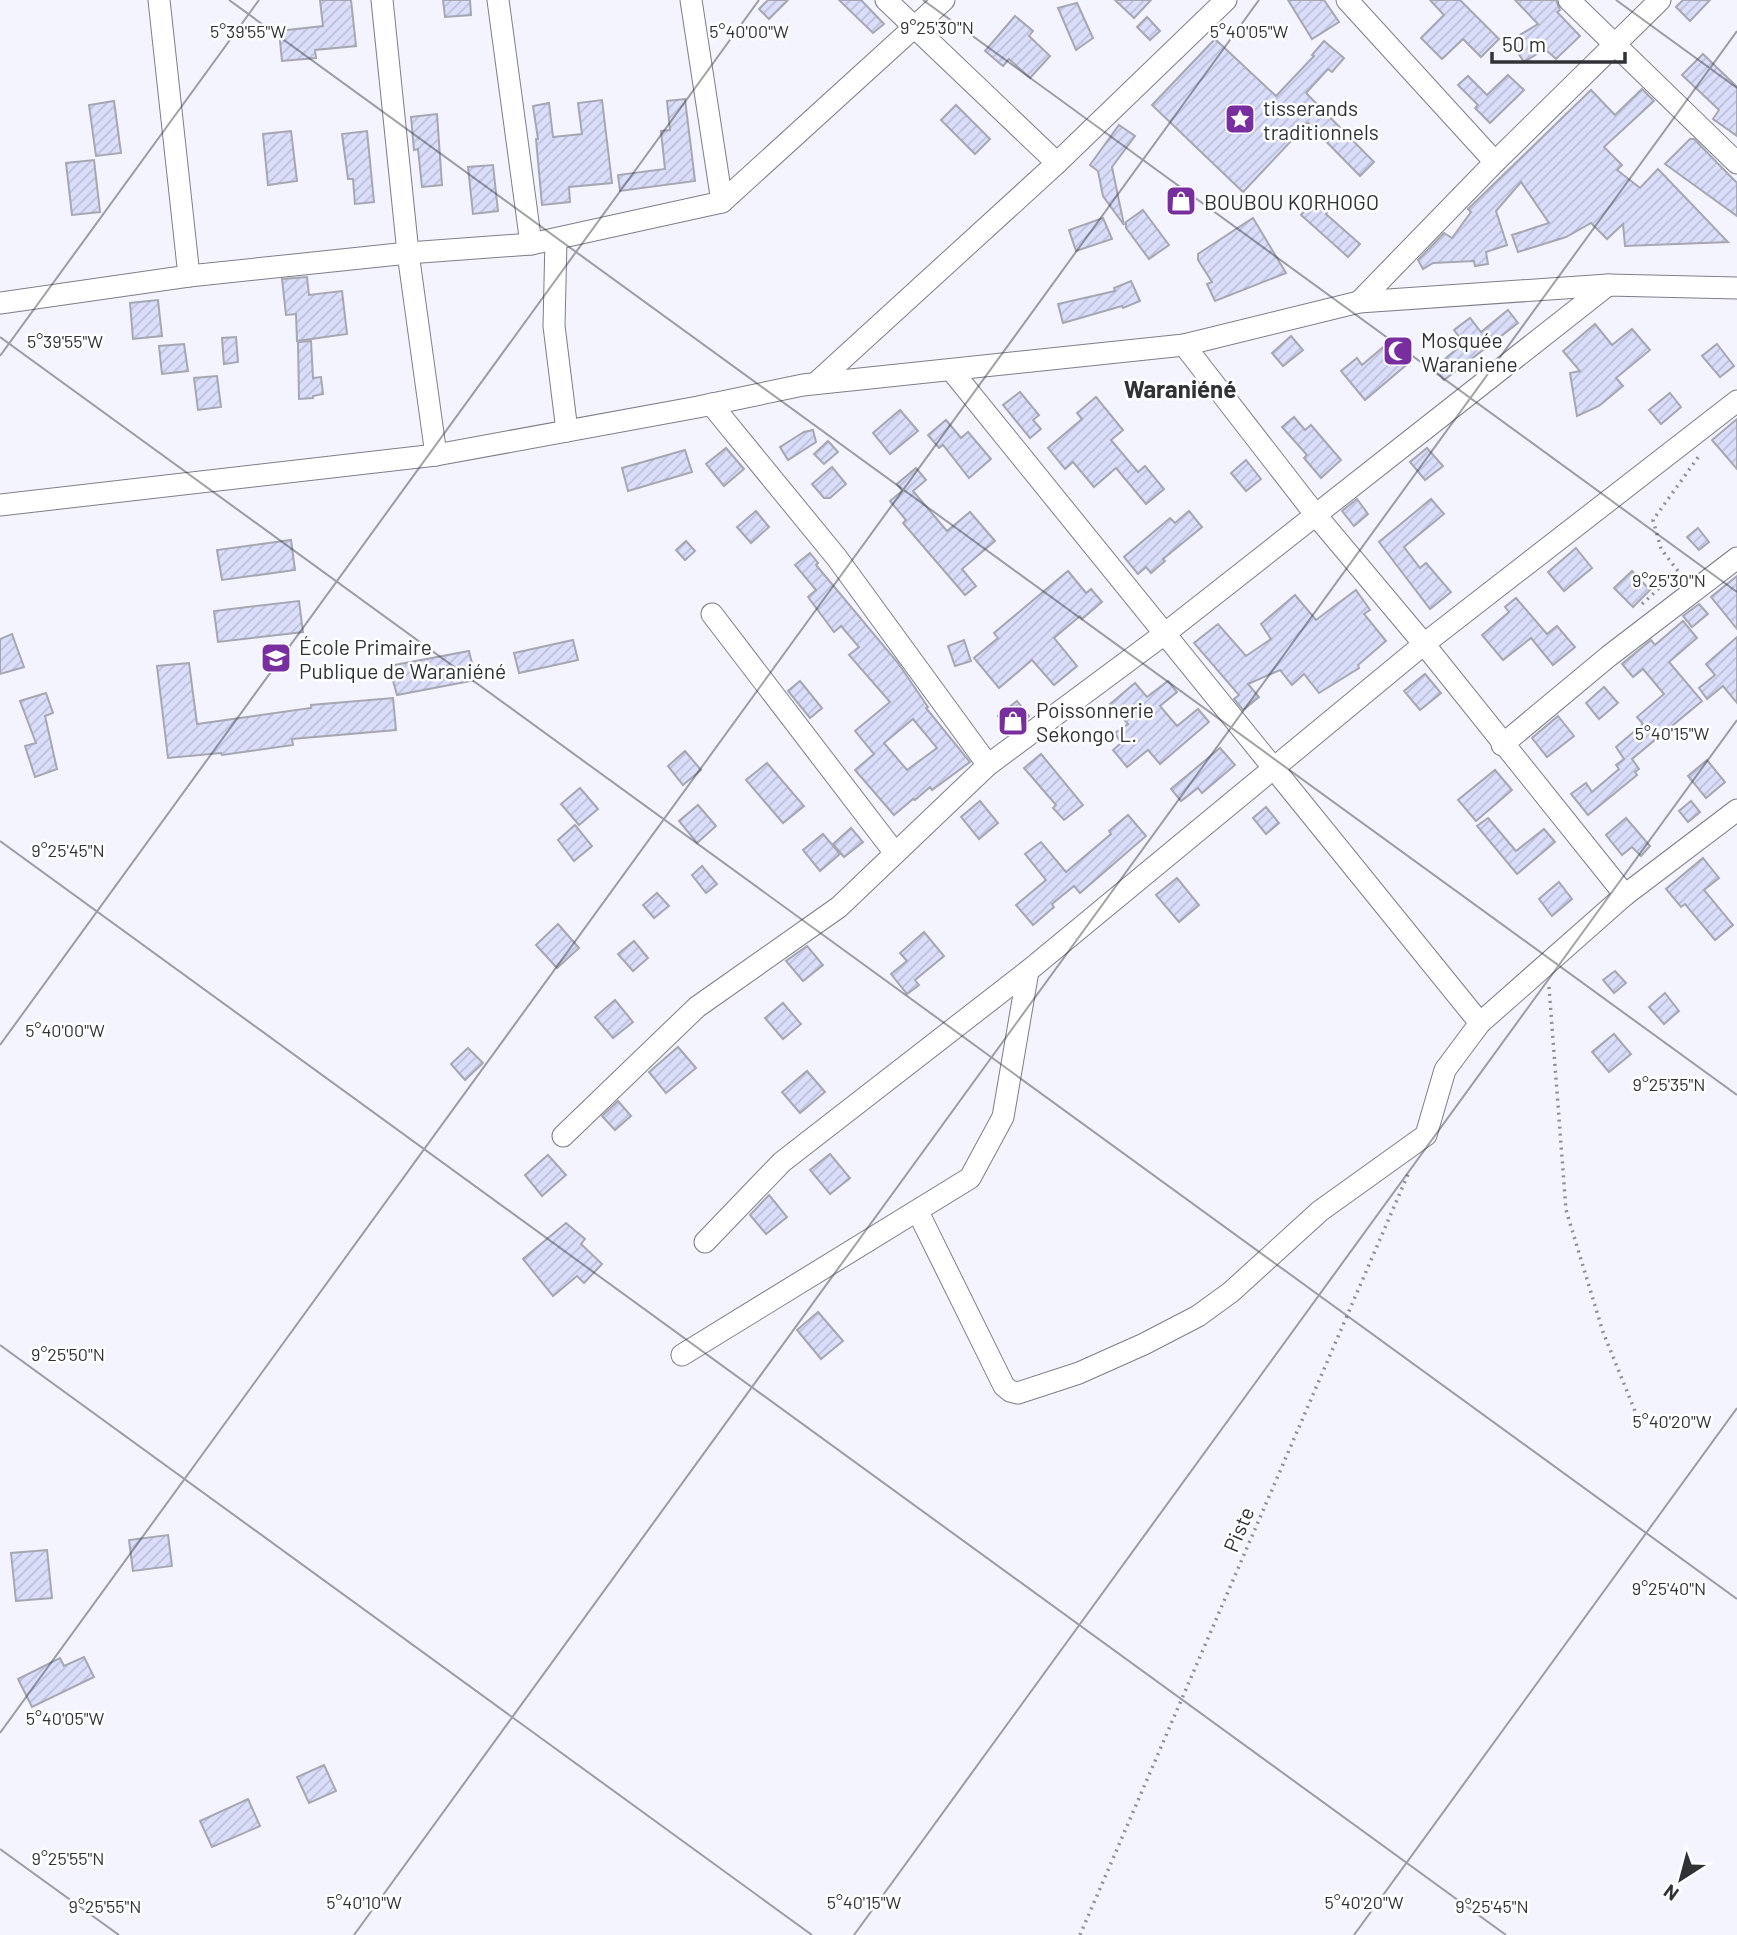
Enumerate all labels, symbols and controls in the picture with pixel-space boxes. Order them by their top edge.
text: 9°25'30"N [900,16,974,38]
text: 5°39'55"W [210,20,286,42]
text: 5°40'00"W [709,20,789,42]
text: 5°40'05"W [1210,20,1288,42]
scale bar [1492,21,1625,65]
text: 50 m [1502,31,1546,56]
place label: tisserands traditionnels [1263,95,1379,144]
place icon: tisserands traditionnels [1223,102,1257,136]
shop icon: BOUBOU KORHOGO [1164,184,1198,218]
place label: BOUBOU KORHOGO [1204,189,1379,214]
place label: Mosquée Waraniene [1421,327,1518,376]
text: 5°39'55"W [27,330,103,352]
mosque icon: Mosquée Waraniene [1381,334,1415,368]
district label: Waraniéné [1124,374,1236,403]
text: 9°25'30"N [1632,569,1706,591]
place label: École Primaire Publique de Waraniéné [299,634,506,683]
school or university icon: École Primaire Publique de Waraniéné [259,641,293,675]
place label: Poissonnerie Sekongo L. [1036,697,1154,746]
shop icon: Poissonnerie Sekongo L. [996,704,1030,738]
text: 5°40'15"W [1635,722,1710,744]
text: 9°25'45"N [31,839,105,861]
text: 5°40'00"W [25,1019,105,1041]
text: 9°25'35"N [1633,1073,1705,1095]
text: 9°25'50"N [31,1343,105,1365]
text: 5°40'20"W [1633,1410,1712,1432]
street label: Piste [1217,1503,1259,1555]
text: 9°25'40"N [1632,1577,1706,1599]
text: 5°40'05"W [26,1707,104,1729]
north arrow [1646,1844,1716,1914]
text: 9°25'55"N [32,1847,104,1869]
text: N [1659,1880,1683,1906]
text: 5°40'10"W [326,1891,402,1913]
text: 5°40'15"W [827,1891,902,1913]
text: 5°40'20"W [1325,1891,1404,1913]
text: 9°25'55"N [69,1895,141,1917]
text: 9°25'45"N [1455,1895,1529,1917]

